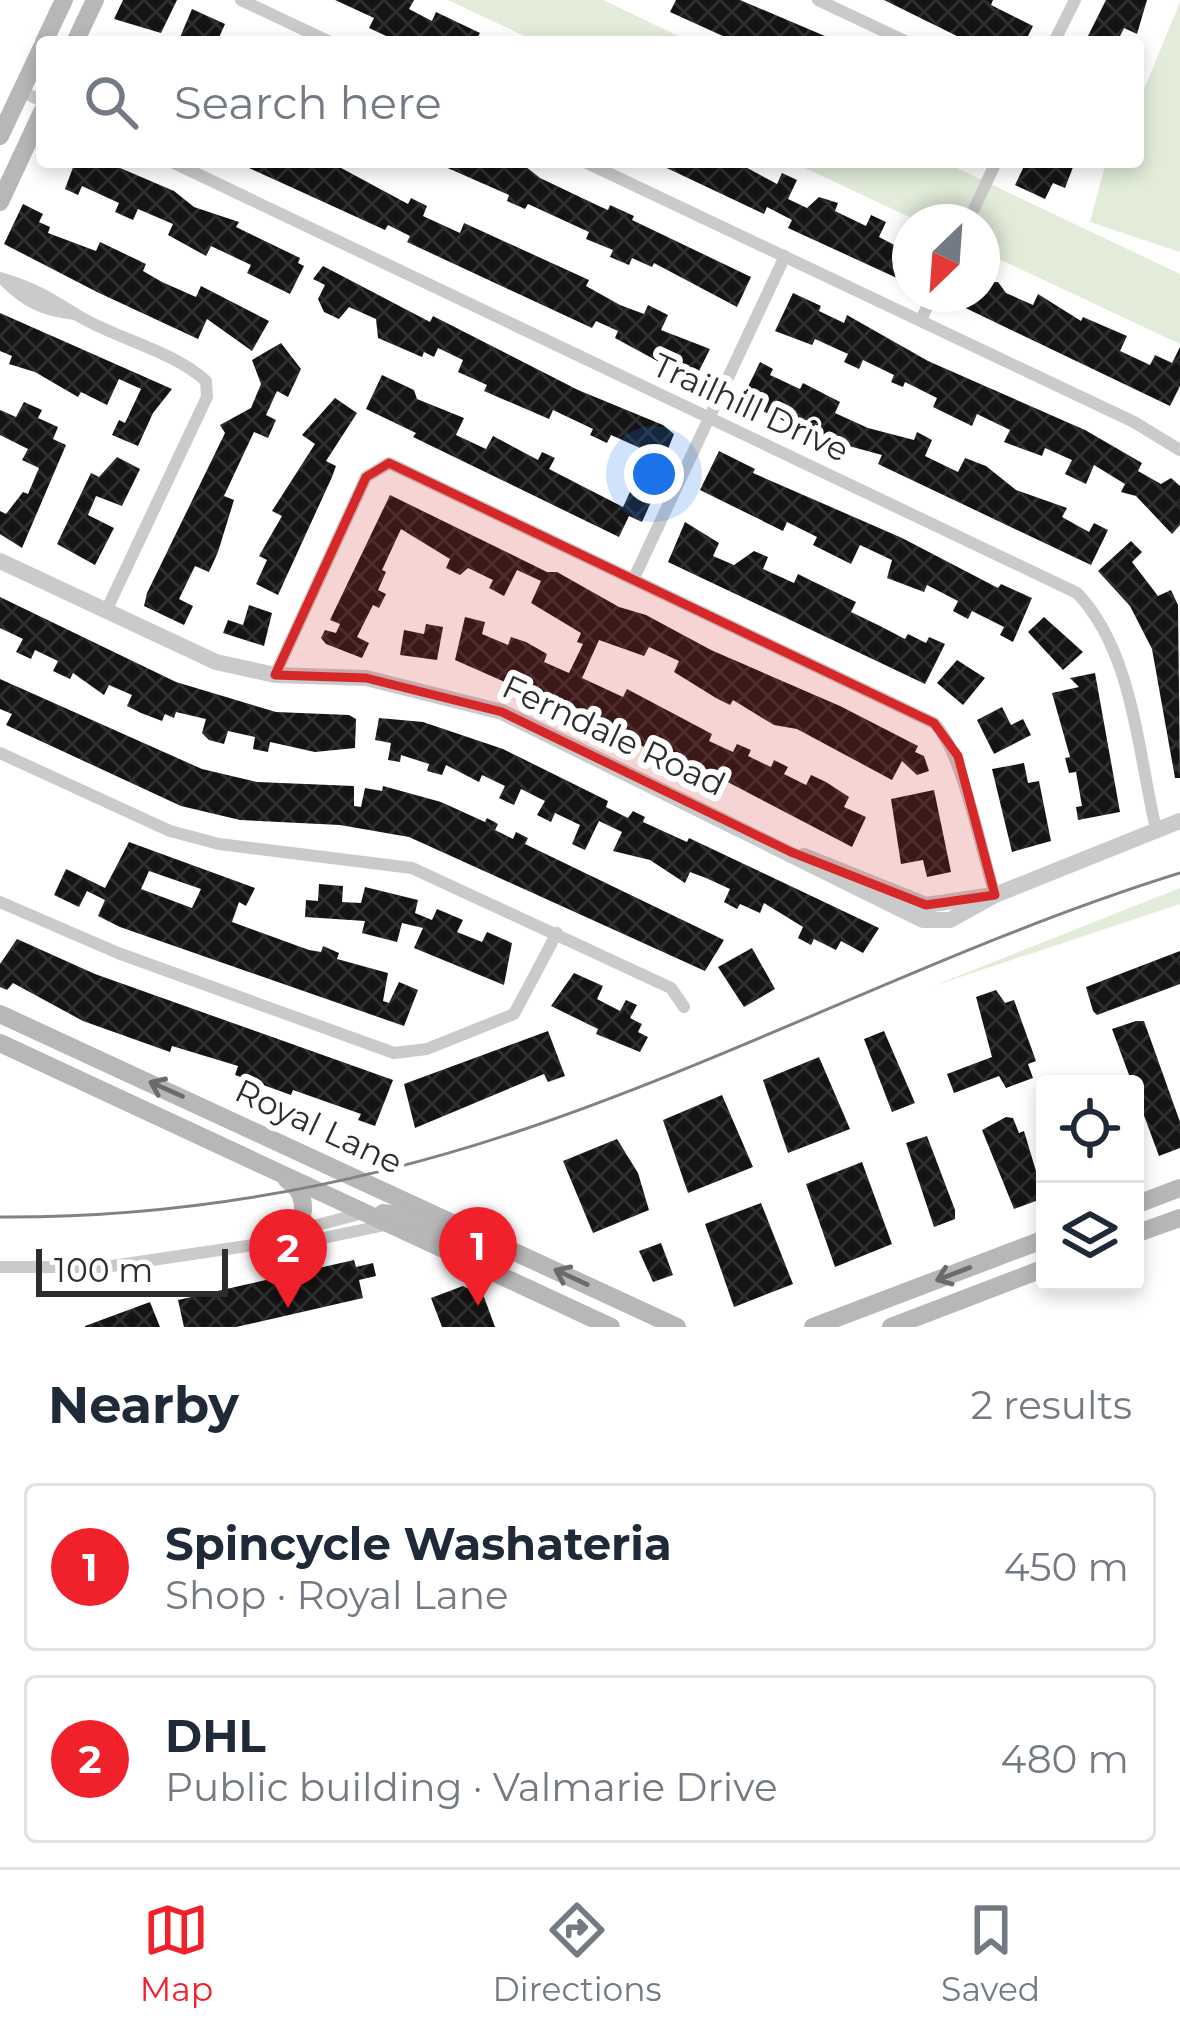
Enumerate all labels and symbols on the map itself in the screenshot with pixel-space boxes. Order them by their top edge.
north arrow [892,204,1000,312]
street label: Trailhill Drive [647,344,855,470]
your location [624,444,684,504]
street label: Ferndale Road [496,666,732,804]
street label: Royal Lane [229,1070,409,1182]
one-way arrow [149,1076,185,1098]
pin: 1 [439,1207,517,1306]
pin: 2 [249,1209,327,1308]
scale bar [36,1243,228,1296]
one-way arrow [935,1264,972,1286]
one-way arrow [554,1265,590,1287]

